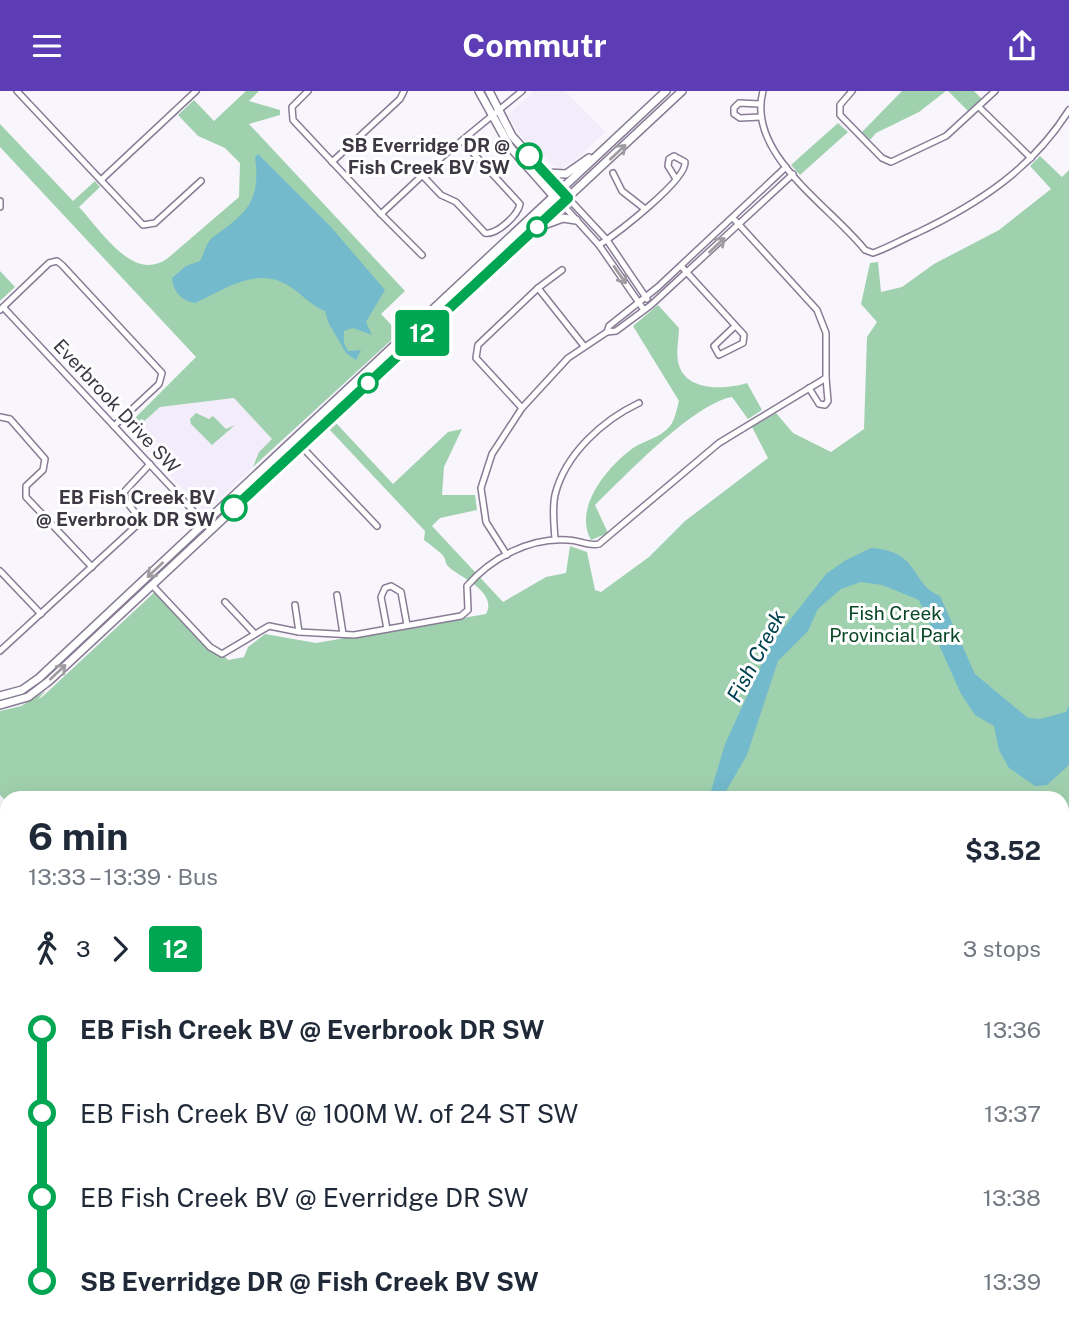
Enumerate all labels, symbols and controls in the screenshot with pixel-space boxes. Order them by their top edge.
icon: menu [28,27,66,65]
text: Commutr [462,27,607,64]
icon: share [1003,27,1041,65]
place label: SB Everridge DR @ Fish Creek BV SW [341,134,511,178]
marker: SB Everridge DR @ Fish Creek BV SW [516,143,542,169]
one-way arrow [609,143,626,160]
unlabelled marker [527,217,547,237]
one-way arrow [708,237,726,253]
one-way arrow [613,265,627,284]
line badge: 12 [390,310,453,356]
text: 12 [409,319,435,347]
street label: Everbrook Drive SW [49,335,185,477]
unlabelled marker [358,373,378,393]
place label: EB Fish Creek BV @ Everbrook DR SW [36,486,216,530]
marker: EB Fish Creek BV @ Everbrook DR SW [221,495,247,521]
one-way arrow [146,562,164,578]
park label: Fish Creek Provincial Park [829,602,961,646]
water label: Fish Creek [721,605,791,706]
one-way arrow [49,664,66,681]
text: 6 min [28,814,129,859]
text: $3.52 [965,835,1041,866]
text: 13:33 – 13:39 · Bus [28,863,218,890]
icon: walk [28,930,66,968]
icon: forward [101,930,139,968]
text: 3 [76,935,91,962]
text: 12 [163,935,188,963]
text: 3 stops [963,935,1041,962]
text: EB Fish Creek BV @ Everbrook DR SW [80,1014,544,1045]
text: 13:36 [983,1016,1041,1043]
text: EB Fish Creek BV @ 100M W. of 24 ST SW [80,1098,578,1129]
text: 13:37 [984,1100,1041,1127]
text: EB Fish Creek BV @ Everridge DR SW [80,1182,529,1213]
text: 13:38 [983,1184,1041,1211]
text: SB Everridge DR @ Fish Creek BV SW [80,1266,539,1297]
text: 13:39 [983,1268,1041,1295]

